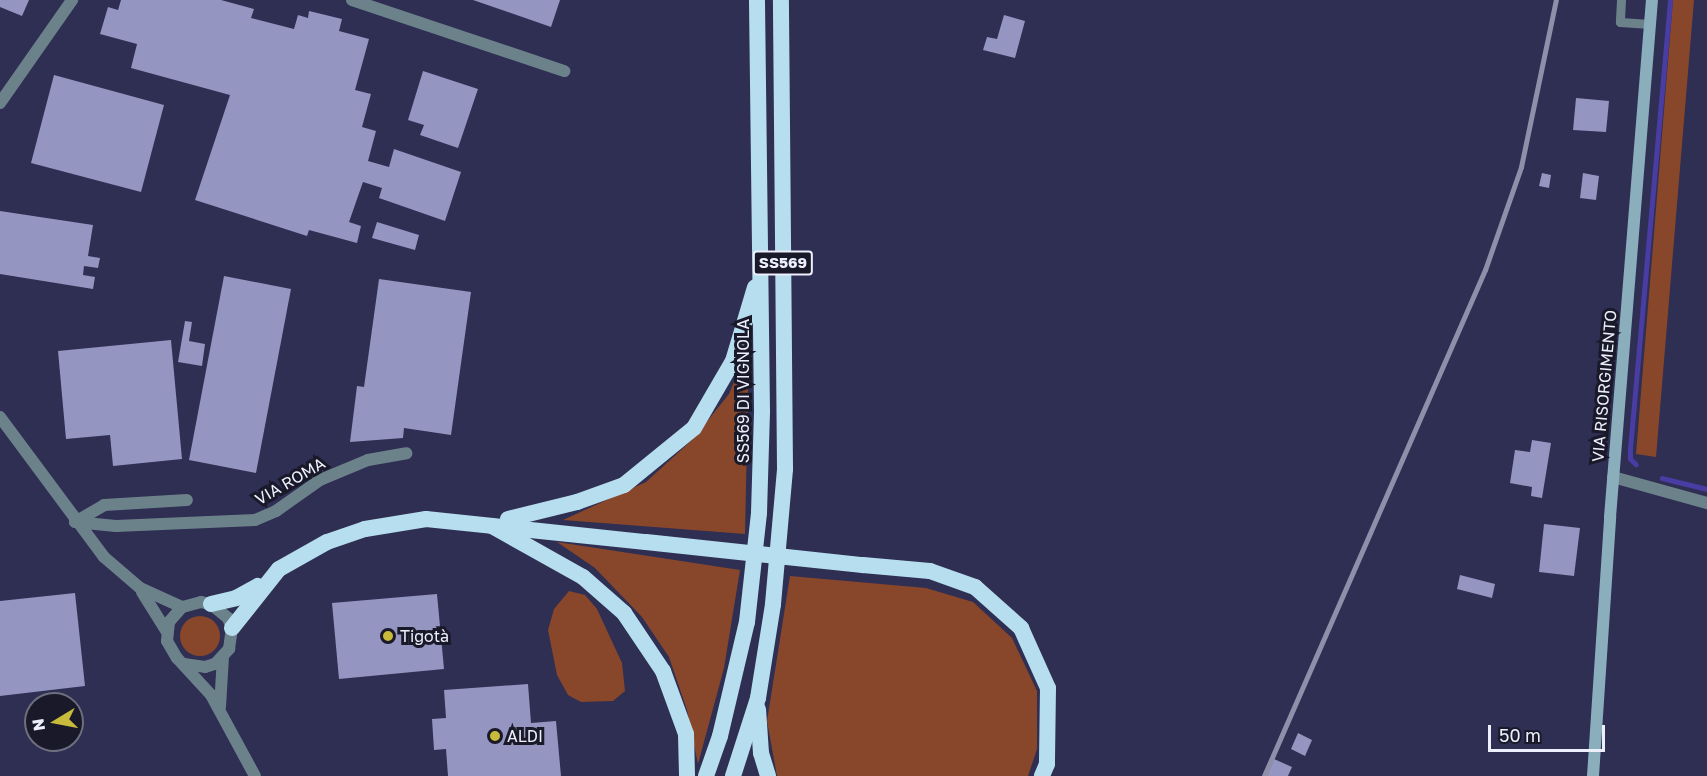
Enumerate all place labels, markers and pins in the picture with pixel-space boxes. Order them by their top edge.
place label: Tigotà [400,626,449,646]
marker: Tigotà [381,629,395,643]
place label: ALDI [507,726,543,746]
marker: ALDI [488,729,502,743]

